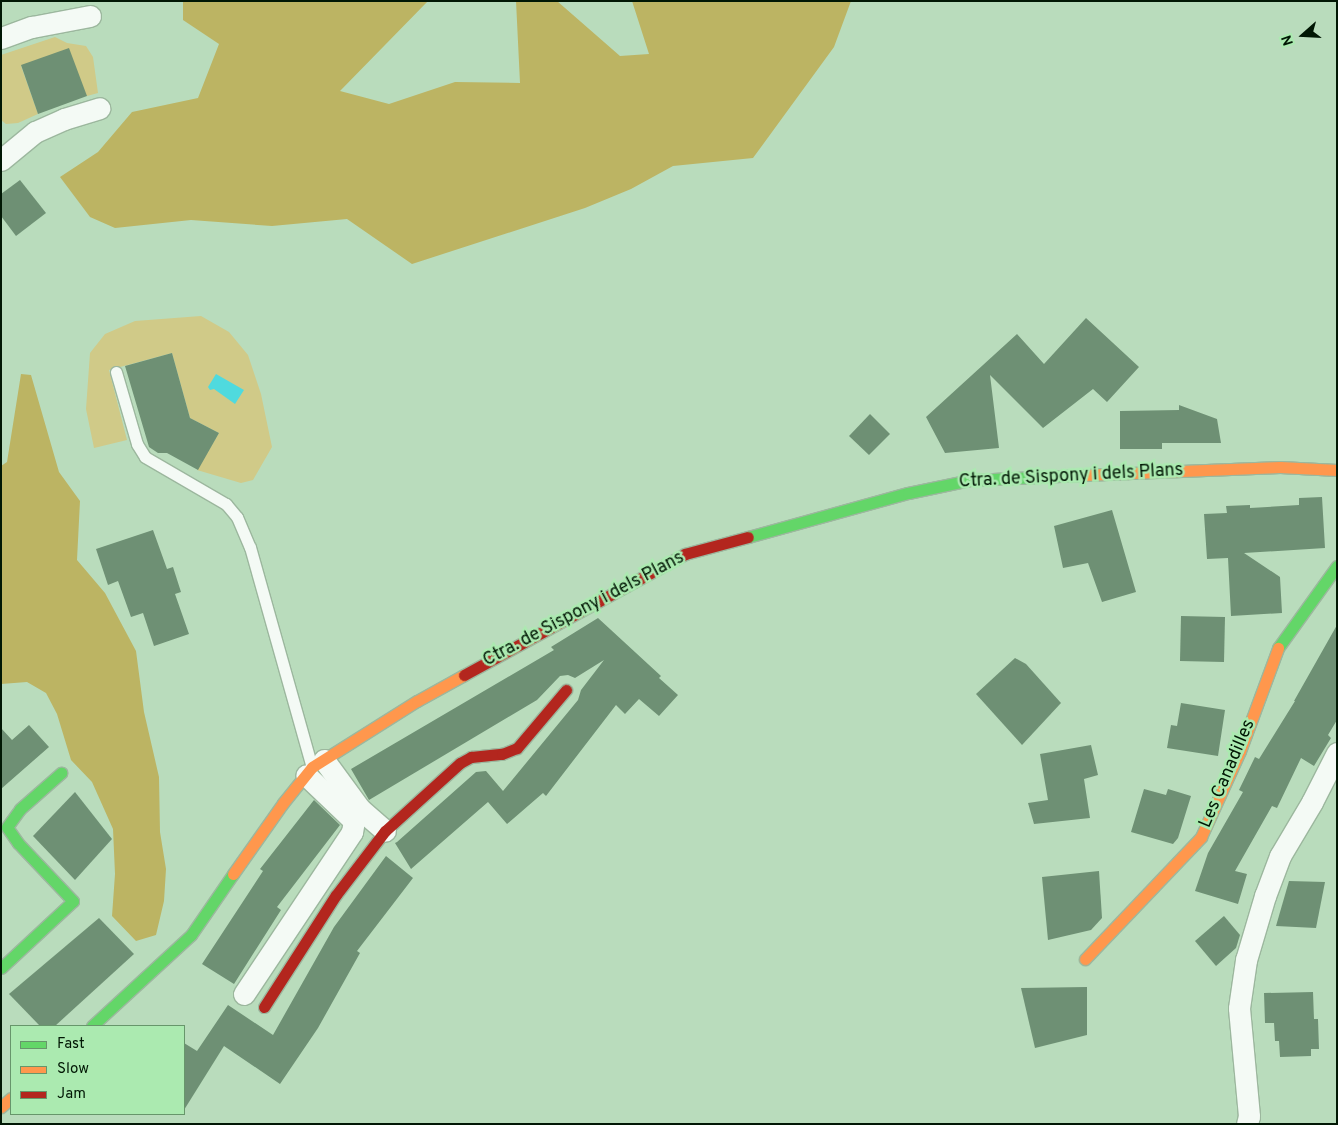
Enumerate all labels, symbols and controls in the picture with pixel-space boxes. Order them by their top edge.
north arrow [1278,10,1328,60]
text: N [1279,33,1298,48]
street label: Ctra. de Sispony i dels Plans [958,460,1184,494]
street label: Ctra. de Sispony i dels Plans [480,548,688,672]
street label: Les Canadilles [1195,717,1261,831]
legend [10,1025,185,1115]
text: Fast [57,1035,85,1054]
text: Slow [57,1060,89,1079]
text: Jam [57,1085,86,1104]

